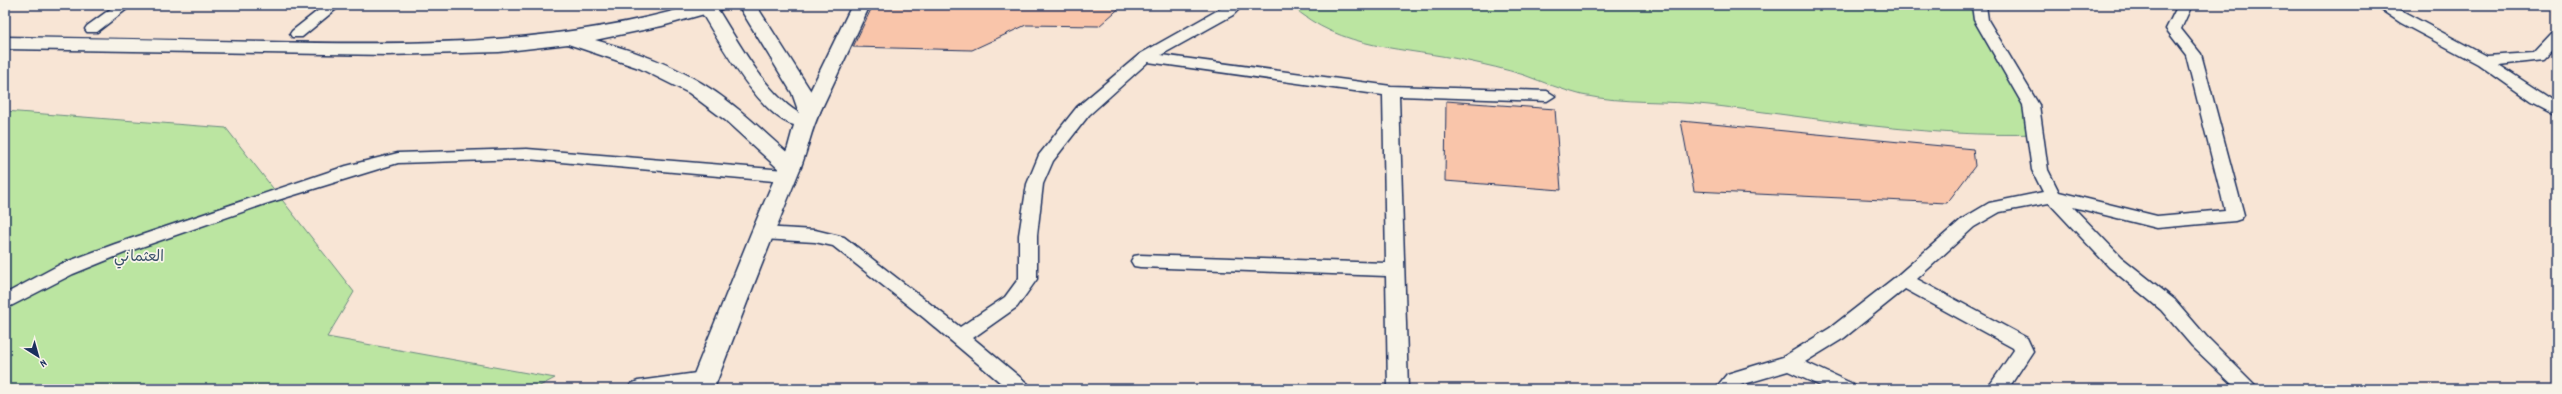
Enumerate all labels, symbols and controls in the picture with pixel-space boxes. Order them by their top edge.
park label: العثماني [114,247,164,269]
north arrow [18,336,58,376]
text: N [35,354,50,371]

